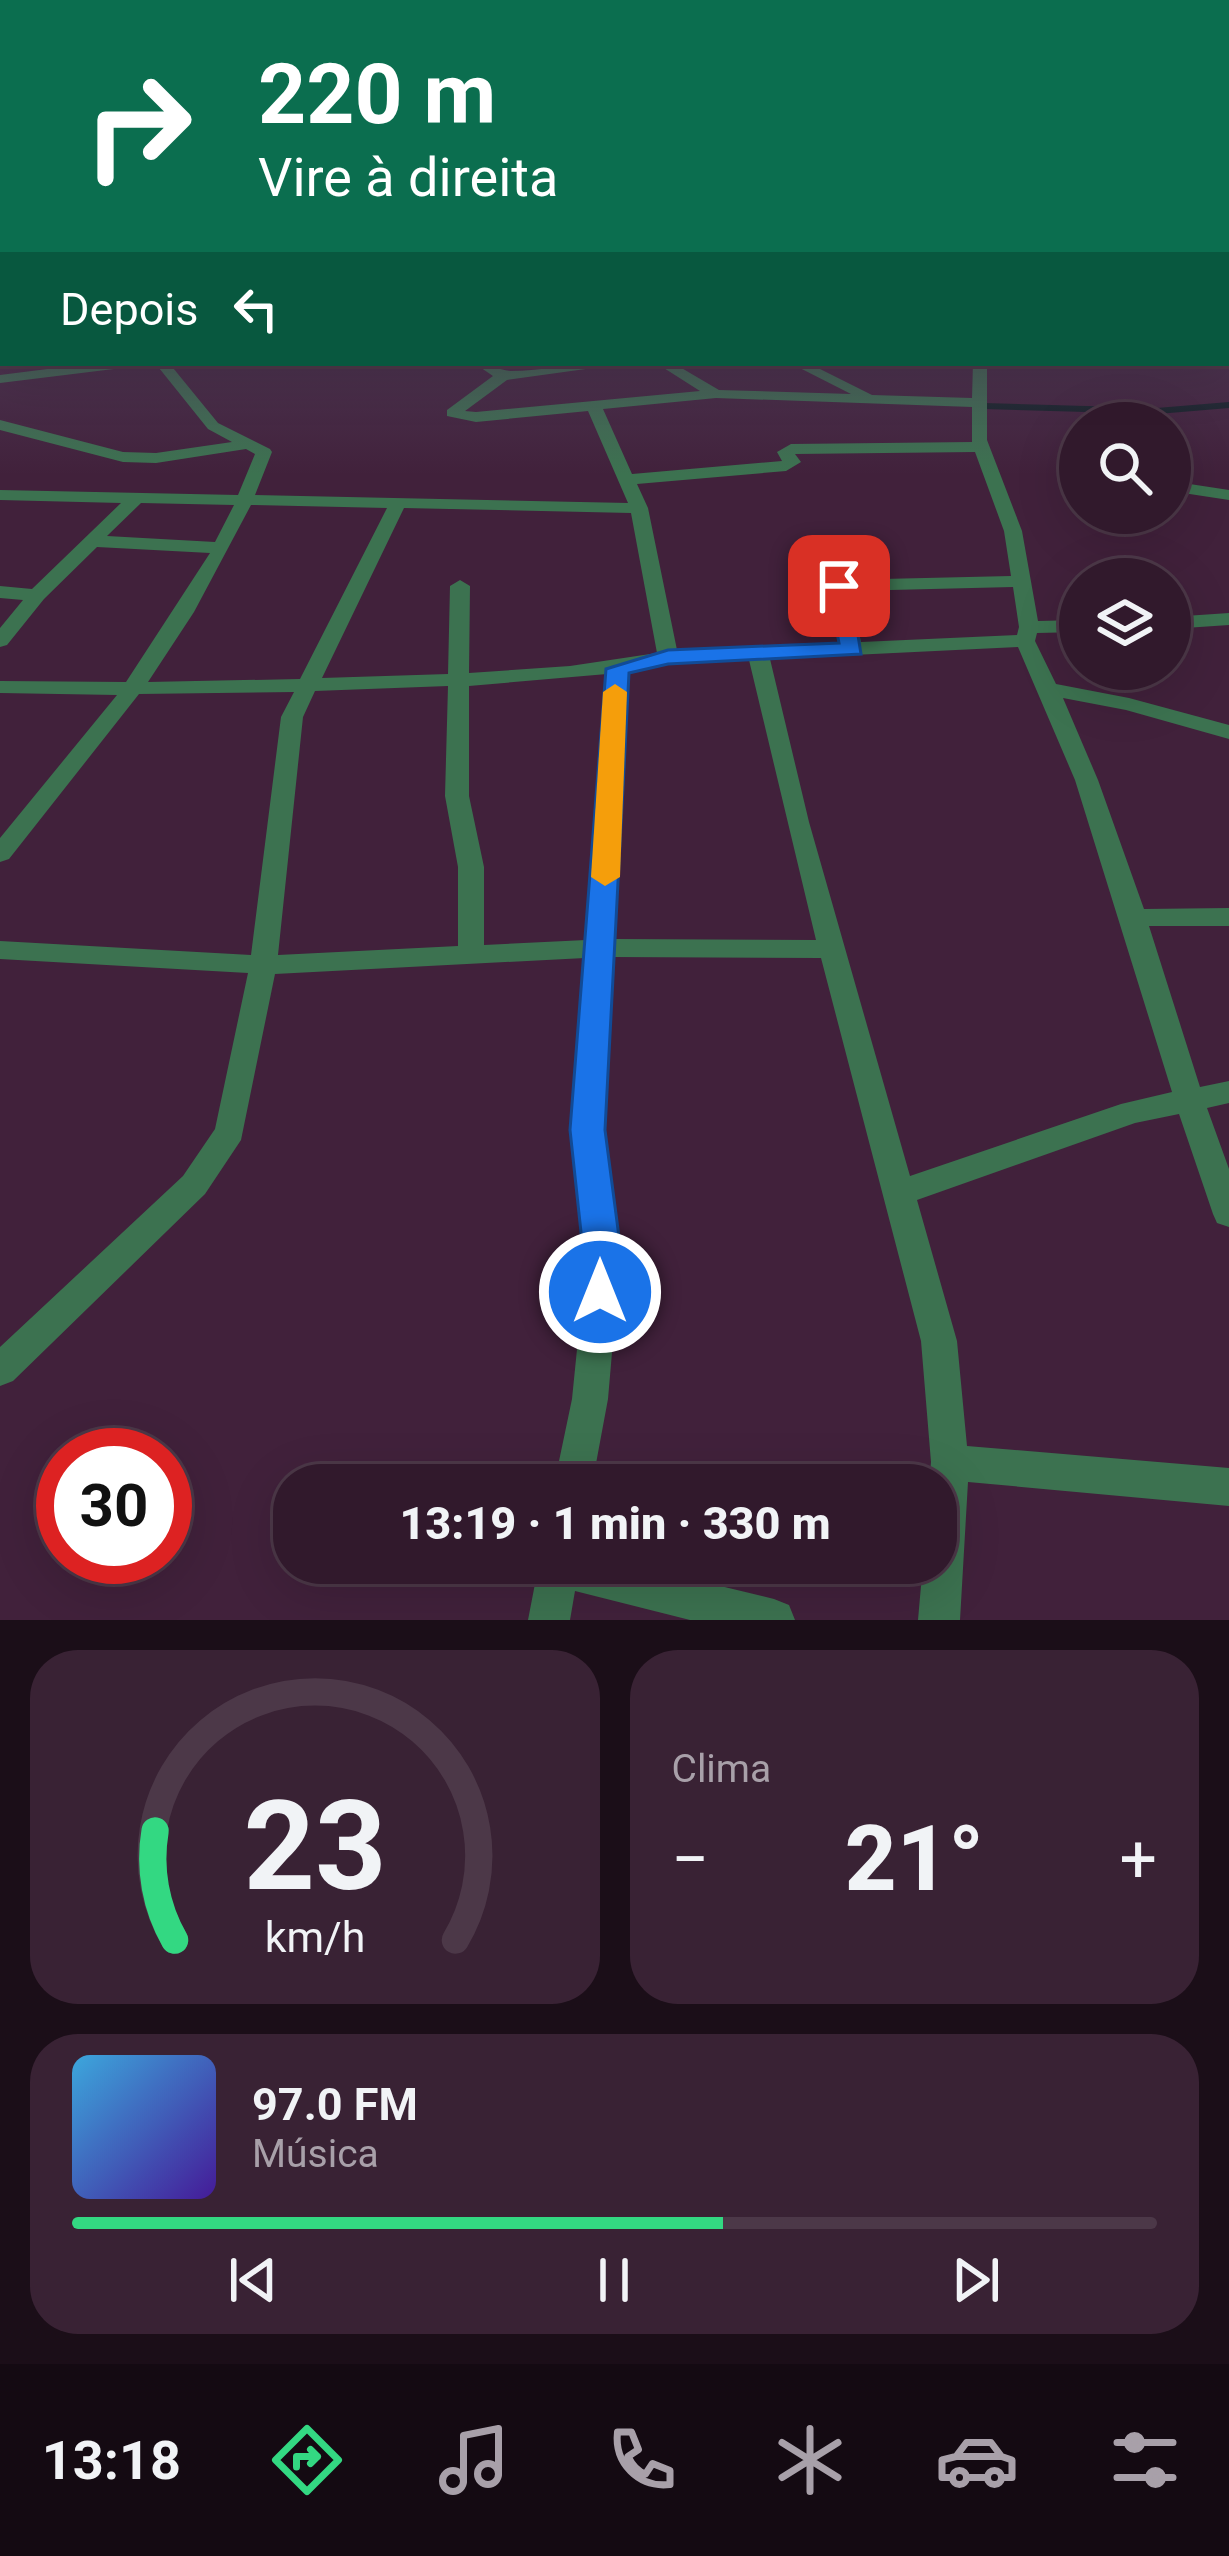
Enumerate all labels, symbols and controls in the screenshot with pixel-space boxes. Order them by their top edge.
text: 220 m [258,45,496,144]
icon: right [60,48,216,204]
text: Vire à direita [258,146,558,209]
icon: left [223,276,289,342]
text: Depois [60,283,199,336]
map controls [1059,402,1191,690]
button: search [1059,402,1191,534]
pin [788,535,890,637]
icon: arrive [806,553,872,619]
button: layers [1059,558,1191,690]
position arrow [537,1229,663,1355]
speed limit sign: 30 [36,1428,192,1584]
text: 13:19 · 1 min · 330 m [399,1497,831,1550]
text: Clima [672,1746,771,1792]
text: 23 [243,1773,386,1919]
text: 21° [845,1807,984,1912]
text: − [672,1821,709,1898]
text: + [1120,1821,1157,1898]
text: km/h [264,1912,365,1962]
text: 97.0 FM [252,2078,418,2131]
text: Música [252,2131,379,2177]
icon: previous [220,2247,286,2313]
icon: pause [581,2247,647,2313]
icon: next [943,2247,1009,2313]
icon: directions [265,2418,349,2502]
icon: music [432,2418,516,2502]
icon: phone [600,2418,684,2502]
icon: climate [768,2418,852,2502]
icon: car [935,2418,1019,2502]
icon: filters [1103,2418,1187,2502]
text: 13:18 [42,2429,181,2492]

